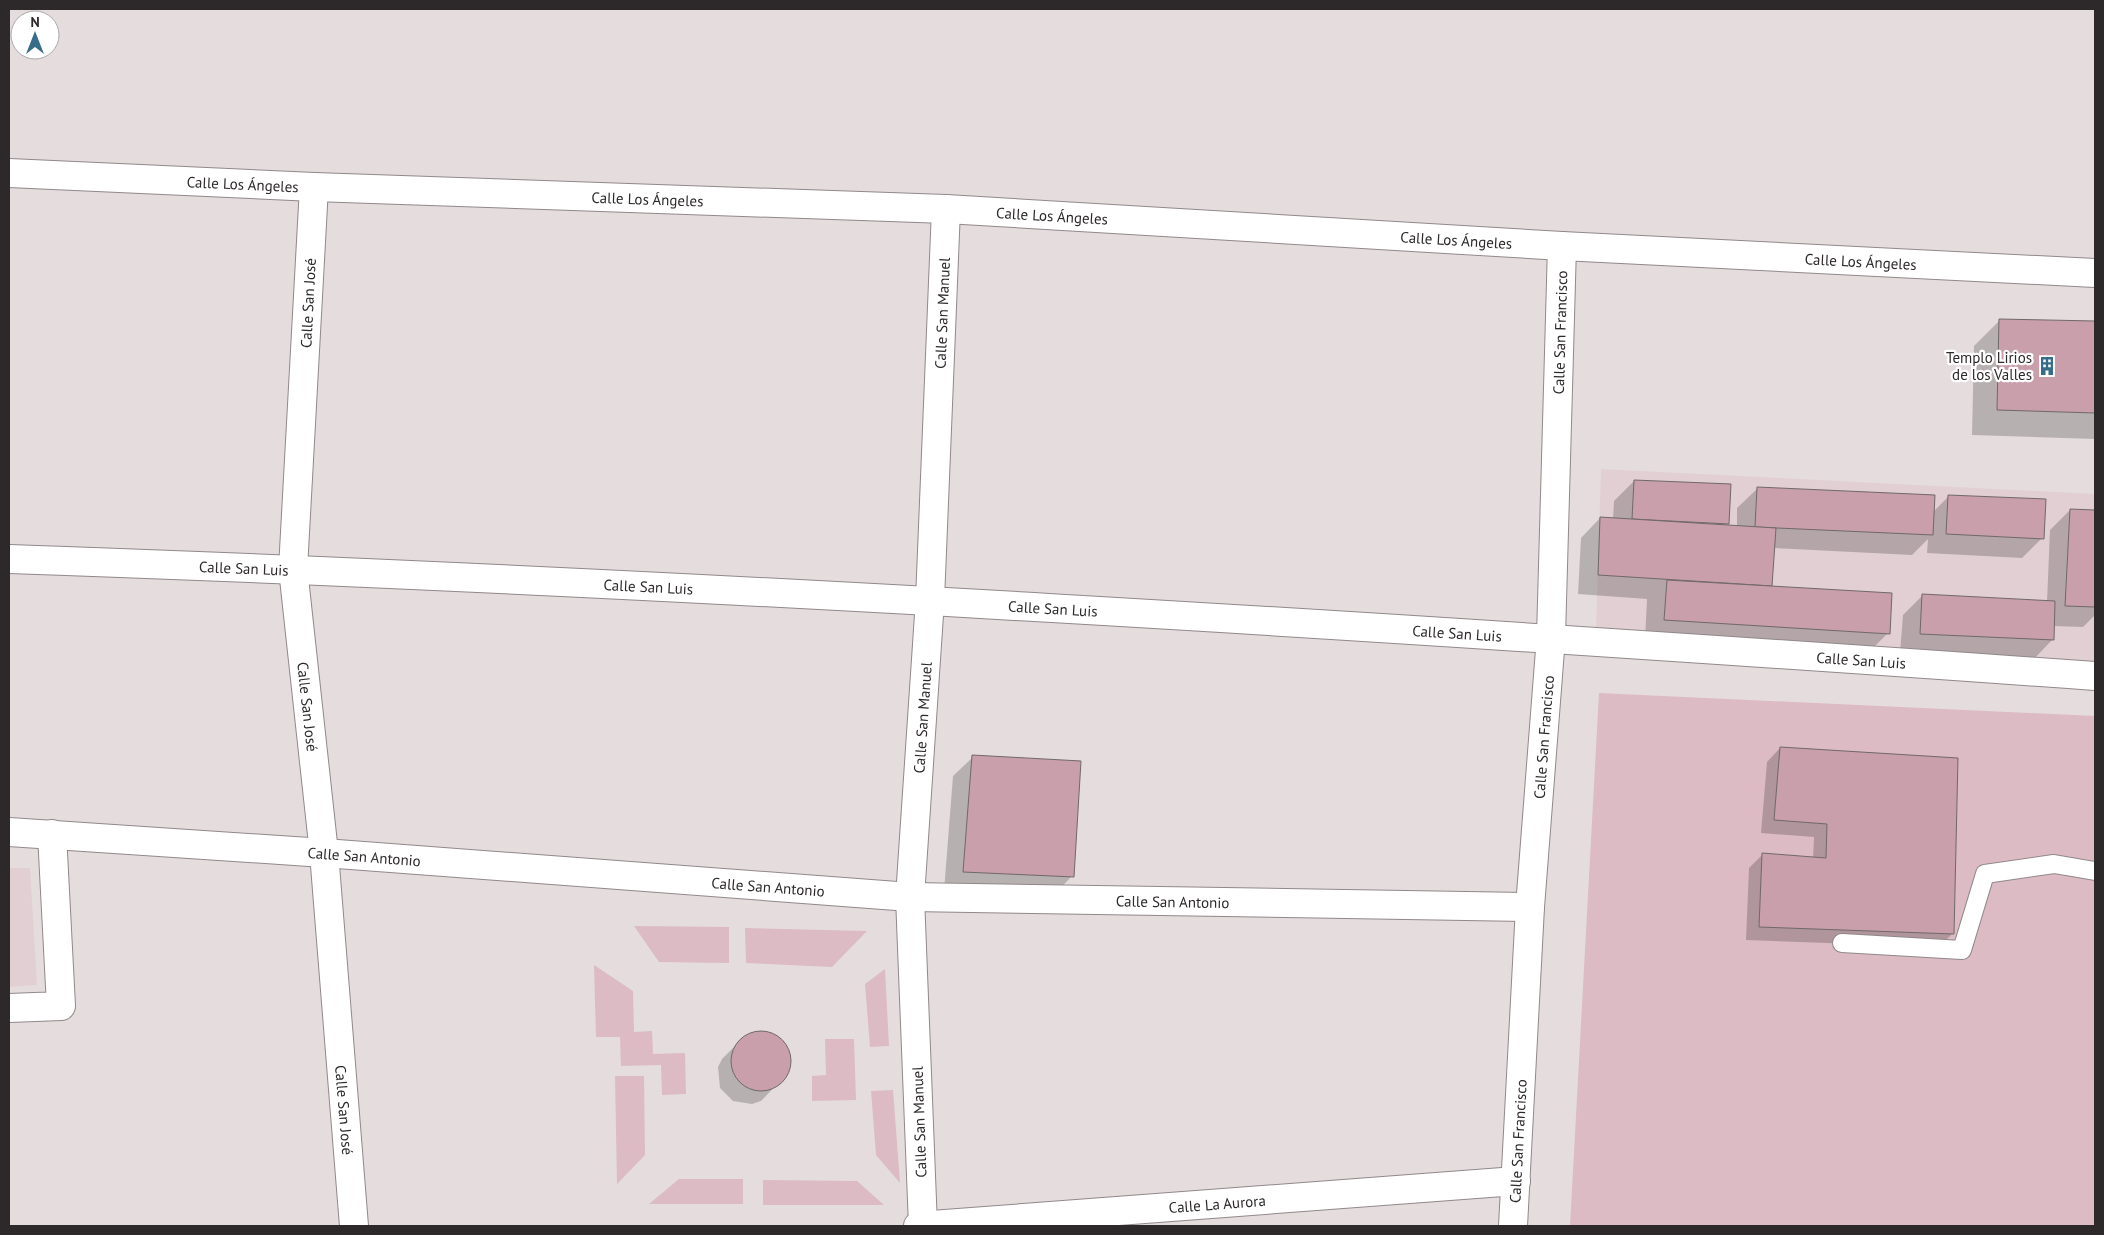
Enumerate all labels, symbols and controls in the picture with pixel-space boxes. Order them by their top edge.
north arrow [10,10,60,60]
text: N [30,13,40,31]
street label: Calle Los Ángeles [186,172,299,196]
street label: Calle Los Ángeles [591,187,704,210]
street label: Calle Los Ángeles [996,203,1109,228]
street label: Calle Los Ángeles [1400,227,1513,252]
street label: Calle Los Ángeles [1804,249,1917,273]
street label: Calle San Manuel [930,256,954,369]
street label: Calle San José [296,258,320,348]
street label: Calle San Francisco [1548,270,1571,395]
place label: Templo Lirios de los Valles [1946,348,2032,384]
building icon: Templo Lirios de los Valles [2036,355,2058,377]
street label: Calle San Luis [199,557,289,579]
street label: Calle San Luis [603,575,694,598]
street label: Calle San Luis [1007,596,1098,620]
street label: Calle San Luis [1412,621,1502,645]
street label: Calle San Luis [1816,647,1907,672]
street label: Calle San José [294,661,322,752]
street label: Calle San Manuel [909,661,935,774]
street label: Calle San Francisco [1529,674,1558,800]
street label: Calle San Antonio [307,842,422,870]
street label: Calle San Antonio [711,873,825,900]
street label: Calle San Antonio [1116,891,1230,912]
street label: Calle San José [332,1064,358,1156]
street label: Calle San Manuel [908,1065,930,1178]
street label: Calle San Francisco [1505,1079,1530,1204]
street label: Calle La Aurora [1168,1190,1266,1217]

